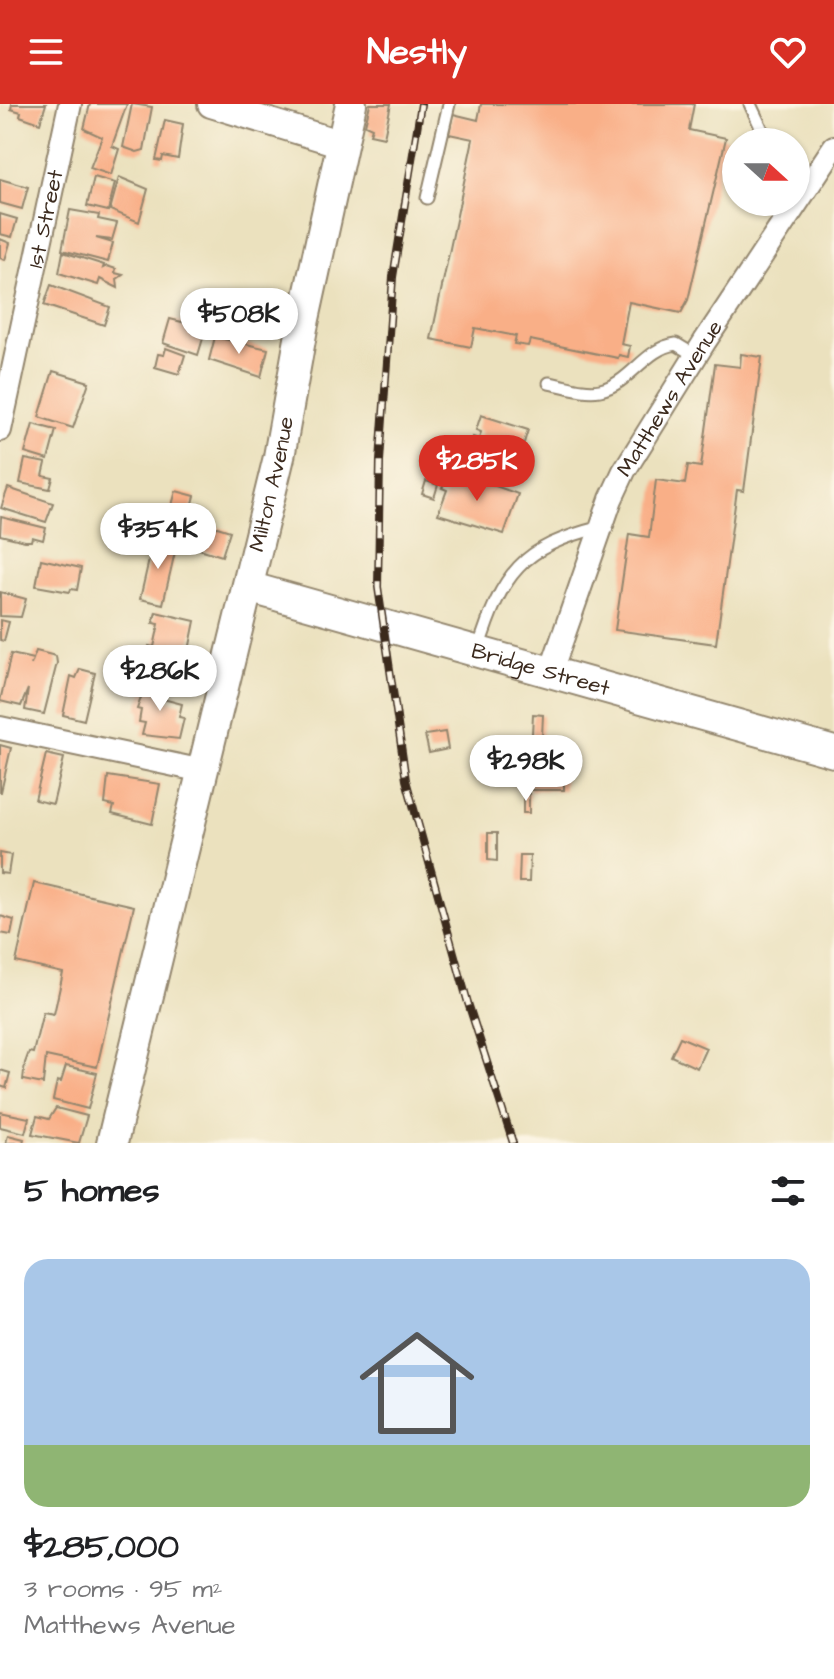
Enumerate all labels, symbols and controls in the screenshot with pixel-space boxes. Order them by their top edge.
text: Nestly [367,27,467,78]
icon: menu [24,30,68,74]
icon: heart [766,30,810,74]
north arrow [722,128,810,216]
map controls [722,128,810,216]
street label: 1st Street [20,167,71,271]
pin: $508K [183,288,295,356]
text: $508K [198,296,280,332]
street label: Matthews Avenue [609,314,730,482]
street label: Milton Avenue [241,414,301,555]
pin: $285K [421,435,533,503]
text: $285K [437,443,517,479]
pin: $354K [102,503,214,571]
text: $354K [118,511,198,547]
street label: Bridge Street [468,635,613,704]
pin: $286K [104,645,216,713]
text: $286K [121,653,199,689]
pin: $298K [470,735,582,803]
text: $298K [488,743,564,779]
text: 5 homes [24,1167,160,1215]
icon: filters [766,1169,810,1213]
icon: home [345,1311,489,1455]
text: $285,000 [24,1523,179,1571]
text: 3 rooms · 95 m² [24,1571,223,1607]
text: Matthews Avenue [24,1607,236,1643]

